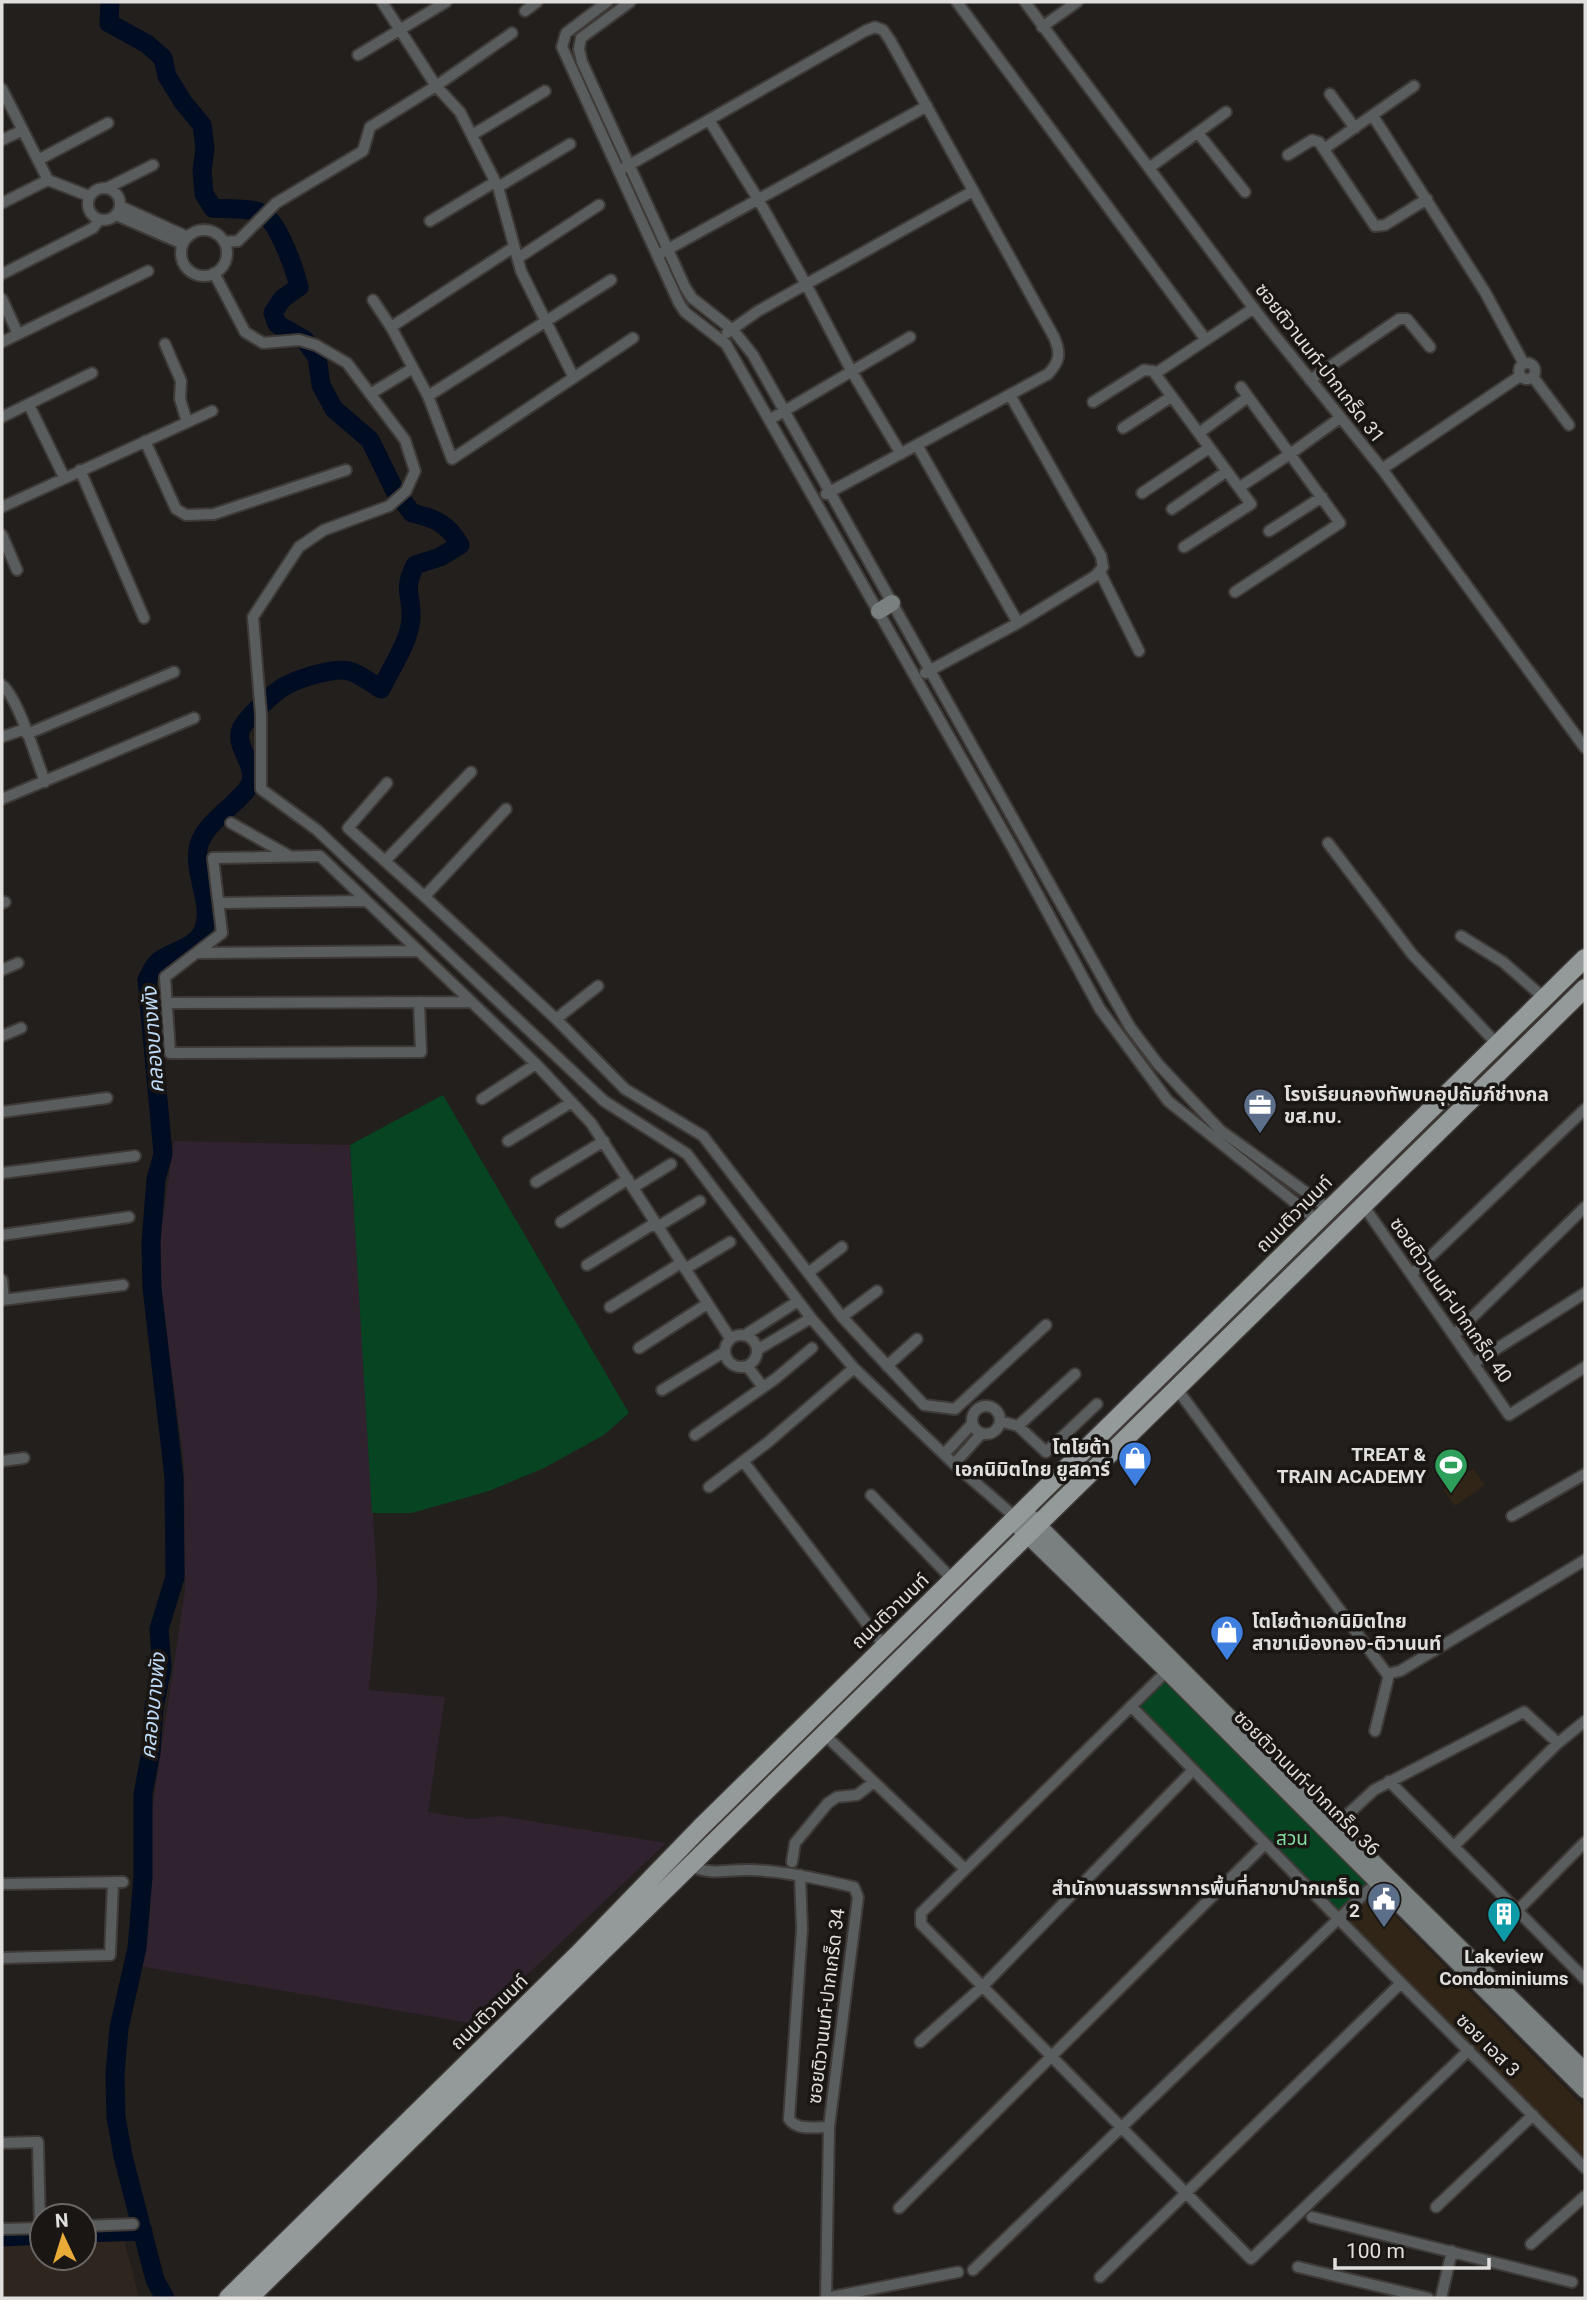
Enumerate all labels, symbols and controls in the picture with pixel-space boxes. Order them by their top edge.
street label: ซอยติวานนท์-ปากเกร็ด 31 [1250,278,1390,448]
water label: คลองบางพัง [137,984,169,1094]
place label: โรงเรียนกองทัพบกอุปถัมภ์ช่างกล ขส.ทบ. [1284,1083,1549,1128]
office icon: โรงเรียนกองทัพบกอุปถัมภ์ช่างกล ขส.ทบ. [1241,1086,1279,1135]
street label: ถนนติวานนท์ [1251,1171,1337,1257]
street label: ซอยติวานนท์-ปากเกร็ด 40 [1385,1213,1517,1387]
place label: โตโยต้า เอกนิมิตไทย ยูสคาร์ [954,1436,1110,1481]
shop icon: โตโยต้า เอกนิมิตไทย ยูสคาร์ [1116,1439,1154,1488]
place label: TREAT & TRAIN ACADEMY [1277,1443,1426,1488]
sports icon: TREAT & TRAIN ACADEMY [1432,1446,1470,1495]
street label: ถนนติวานนท์ [846,1568,934,1654]
place label: โตโยต้าเอกนิมิตไทย สาขาเมืองทอง-ติวานนท์ [1252,1610,1441,1655]
shop icon: โตโยต้าเอกนิมิตไทย สาขาเมืองทอง-ติวานนท์ [1208,1613,1246,1662]
water label: คลองบางพัง [135,1650,171,1760]
street label: ซอยติวานนท์-ปากเกร็ด 36 [1229,1705,1385,1861]
park label: สวน [1276,1827,1308,1850]
place label: สำนักงานสรรพาการพื้นที่สาขาปากเกร็ด 2 [1052,1874,1360,1922]
public building icon: สำนักงานสรรพาการพื้นที่สาขาปากเกร็ด 2 [1365,1880,1403,1929]
building icon: Lakeview Condominiums [1485,1895,1523,1944]
street label: ซอยติวานนท์-ปากเกร็ด 34 [803,1907,849,2105]
place label: Lakeview Condominiums [1439,1945,1569,1990]
street label: ถนนติวานนท์ [445,1969,533,2055]
street label: ซอย เอส 3 [1452,2009,1524,2081]
north arrow [28,2202,98,2272]
text: N [54,2209,69,2232]
scale bar [1335,2226,1489,2270]
text: 100 m [1346,2239,1405,2263]

